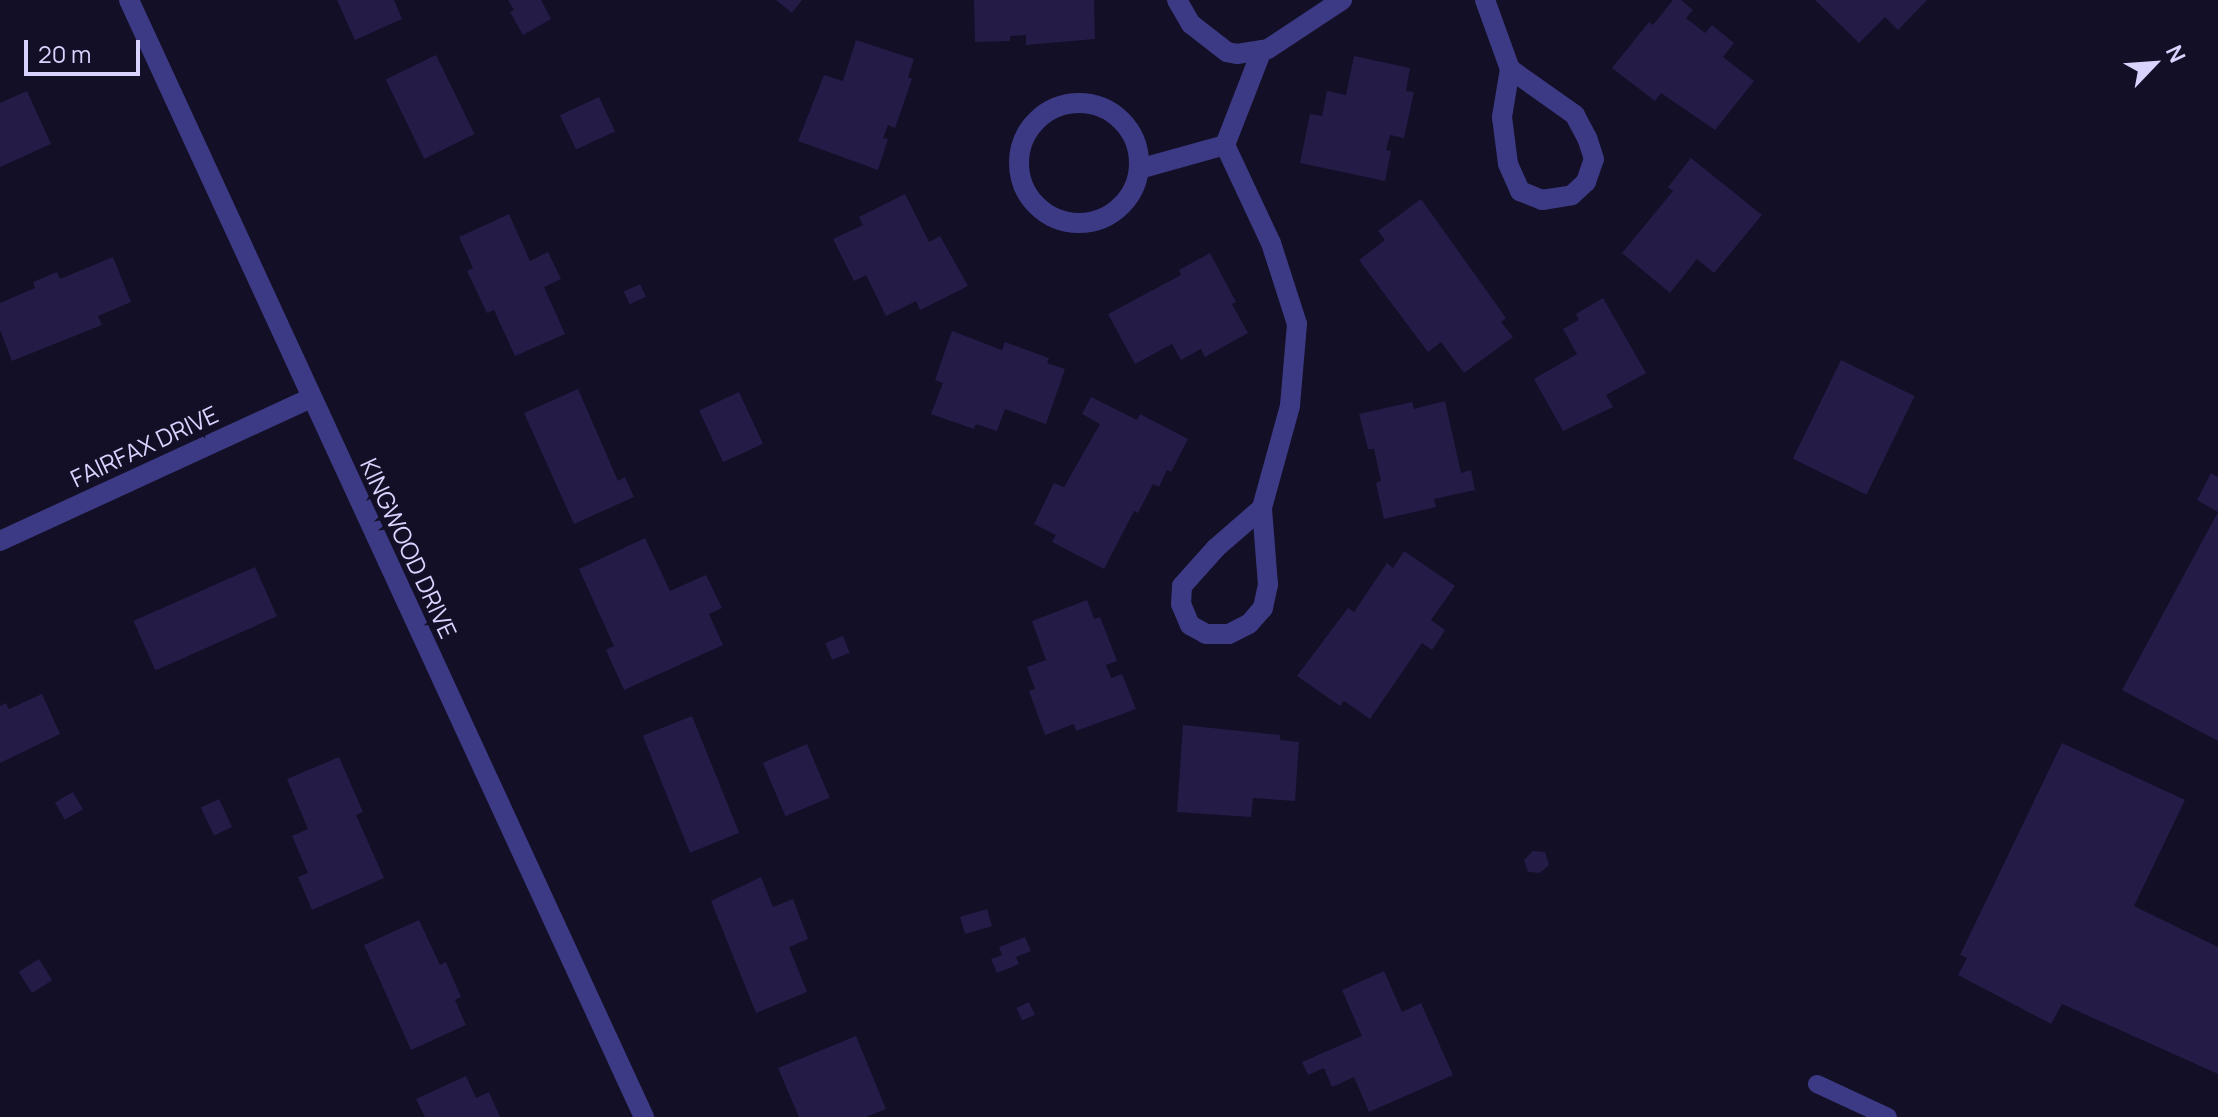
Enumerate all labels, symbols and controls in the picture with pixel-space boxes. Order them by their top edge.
scale bar [28,24,144,74]
north arrow [2114,24,2194,104]
text: 20 m [38,37,91,70]
text: N [2159,40,2193,67]
street label: FAIRFAX DRIVE [66,399,222,493]
street label: KINGWOOD DRIVE [355,454,463,642]

